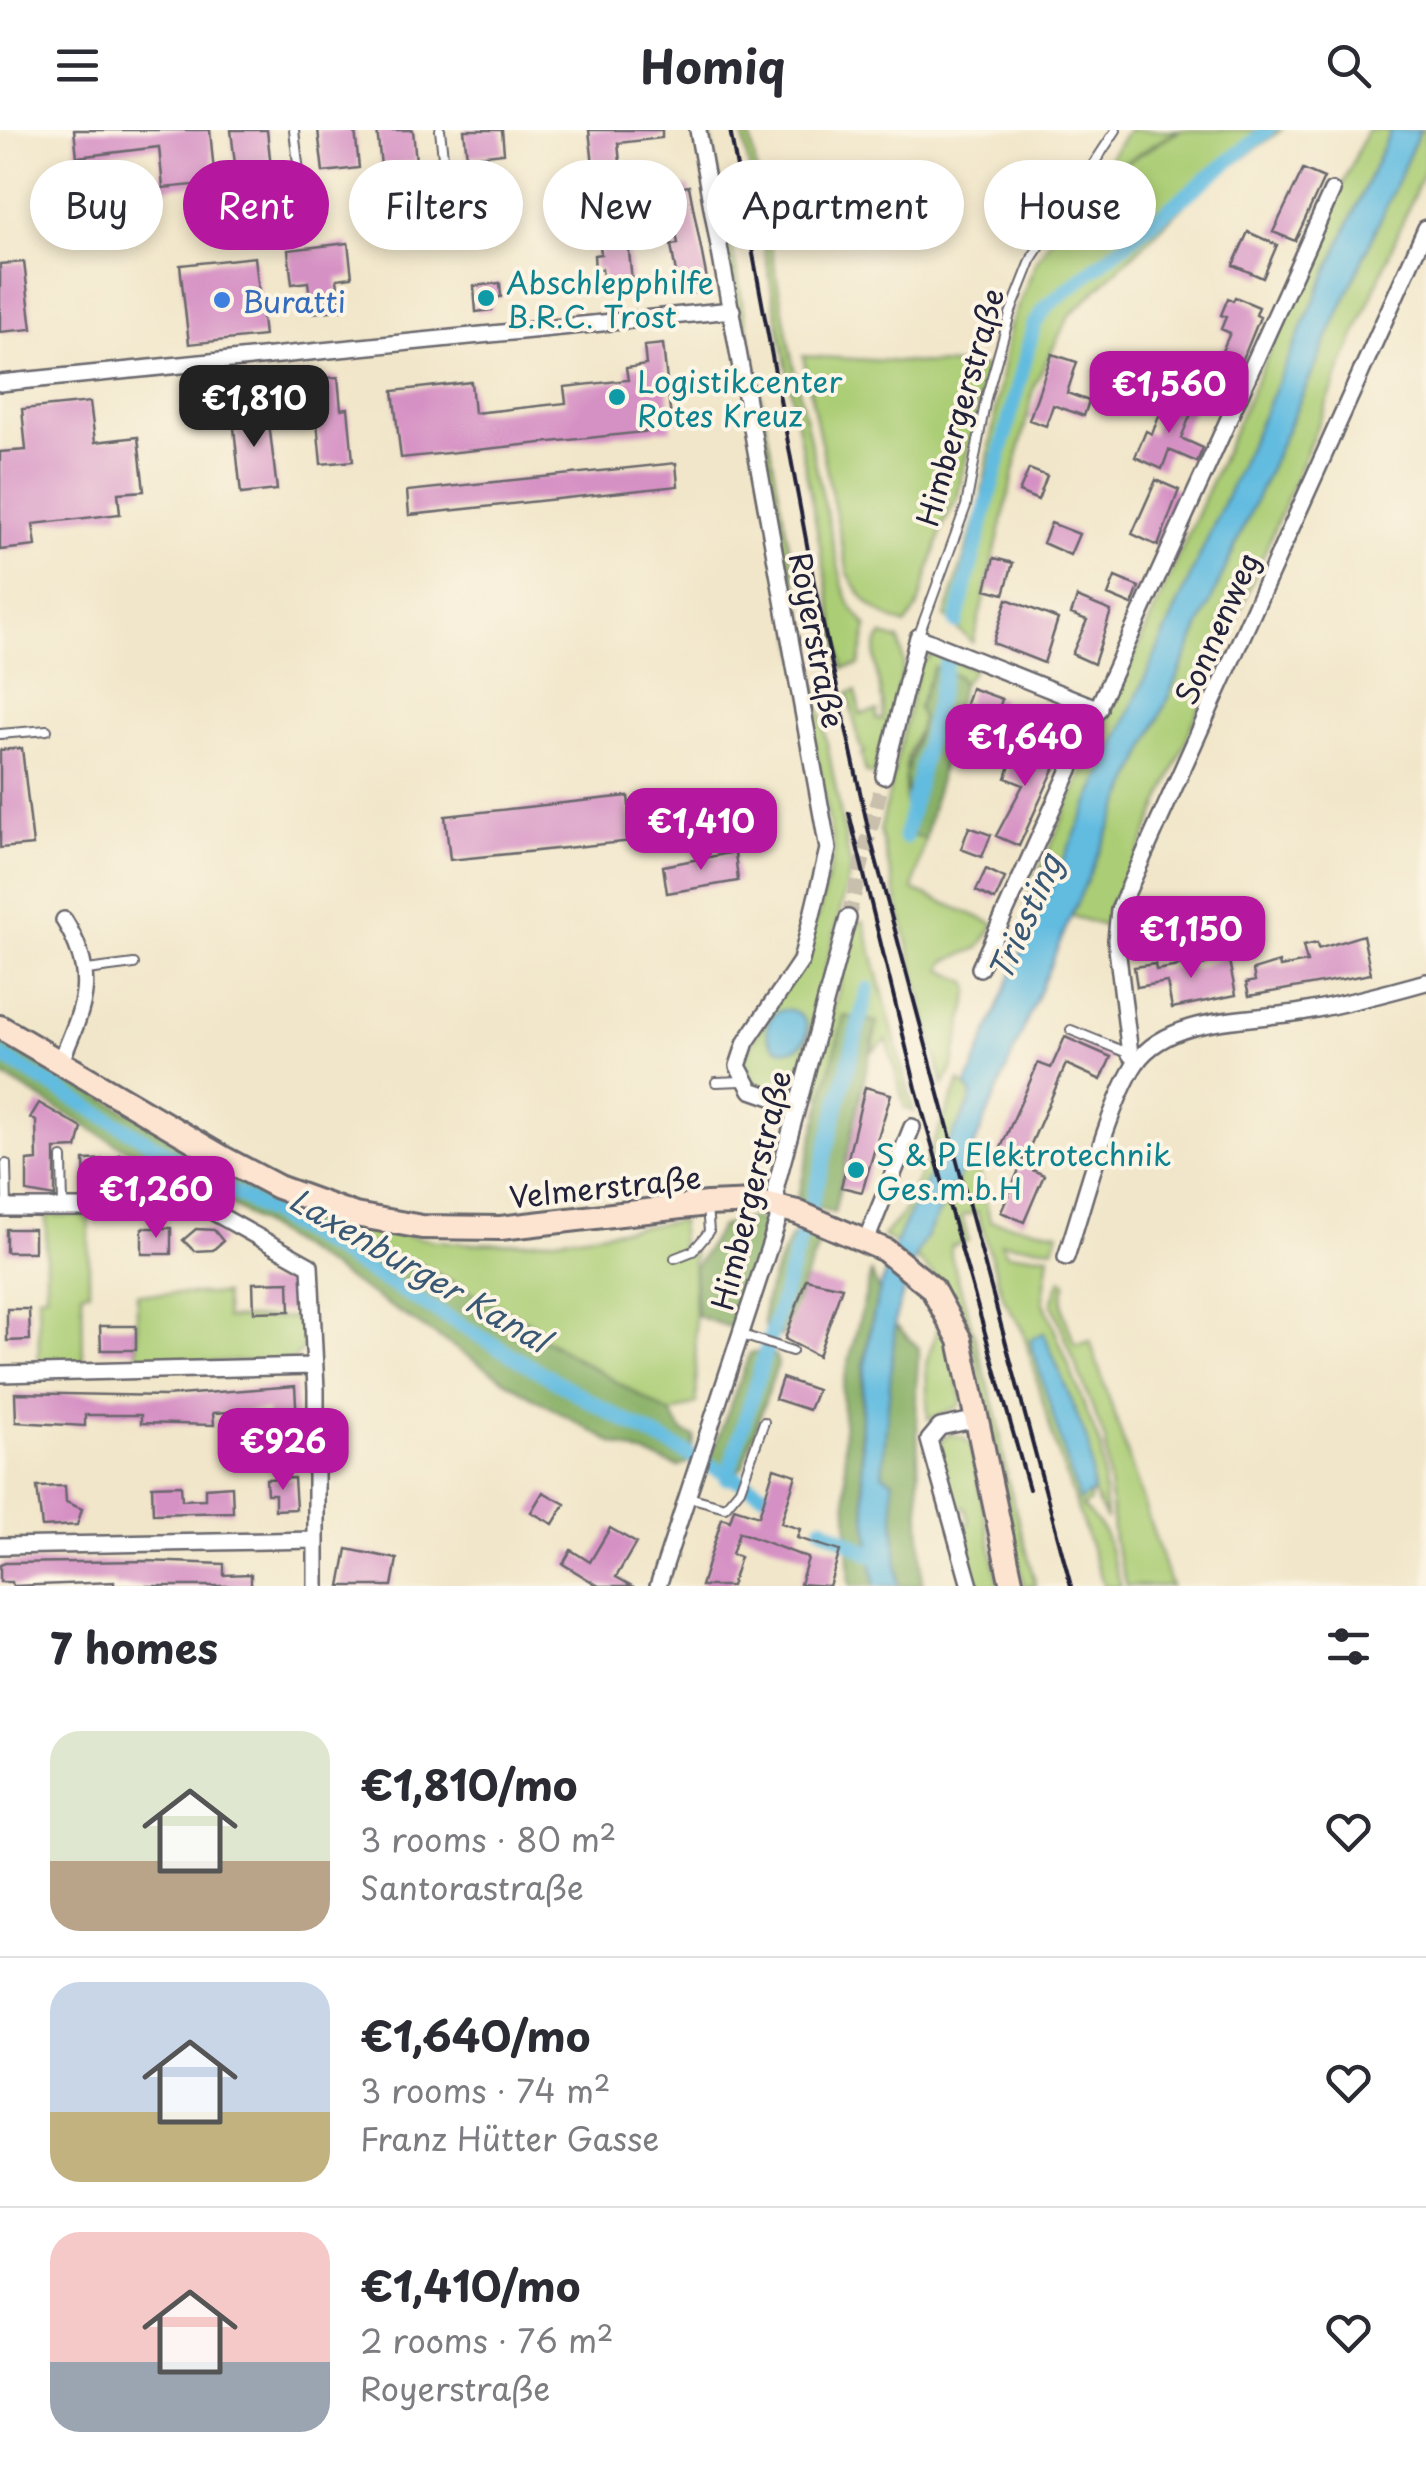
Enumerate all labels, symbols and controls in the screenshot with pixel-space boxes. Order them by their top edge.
text: Homiq [640,31,786,99]
icon: menu [50,38,105,93]
icon: search [1321,38,1376,93]
chip: Buy [30,160,163,250]
chip: Rent [183,160,329,250]
chip: Filters [349,160,523,250]
chip: New [543,160,687,250]
chip: Apartment [707,160,964,250]
chip: House [984,160,1156,250]
place label: Abschlepphilfe B.R.C. Trost [506,259,714,338]
place label: Buratti [242,278,346,323]
street label: Himbergerstraße [903,283,1015,531]
marker: Abschlepphilfe B.R.C. Trost [475,287,497,309]
marker: Buratti [211,289,233,311]
pin: €1,560 [1088,351,1250,436]
place label: Logistikcenter Rotes Kreuz [637,358,842,437]
text: €1,560 [1112,359,1226,407]
pin: €1,810 [173,365,335,450]
text: €1,810 [201,373,307,421]
marker: Logistikcenter Rotes Kreuz [606,386,628,408]
street label: Sonnenweg [1162,544,1270,712]
street label: Royerstraße [779,548,857,732]
pin: €1,640 [944,704,1106,789]
text: €1,640 [967,712,1083,760]
pin: €1,410 [620,788,782,873]
text: €1,410 [647,796,755,844]
water label: Triesting [975,844,1074,988]
pin: €1,150 [1110,896,1272,981]
text: €1,150 [1139,904,1243,952]
street label: Himbergerstraße [698,1065,802,1315]
place label: S & P Elektrotechnik Ges.m.b.H [876,1131,1171,1210]
street label: Velmerstraße [507,1154,703,1218]
pin: €1,260 [75,1156,237,1241]
marker: S & P Elektrotechnik Ges.m.b.H [845,1159,867,1181]
text: €1,260 [99,1164,213,1212]
water label: Laxenburger Kanal [281,1175,563,1366]
pin: €926 [224,1408,342,1493]
text: €926 [240,1416,326,1464]
text: 7 homes [50,1615,218,1678]
icon: filters [1321,1619,1376,1674]
text: €1,810/mo [360,1752,578,1815]
icon: home [130,1771,250,1891]
icon: heart [1321,1804,1376,1859]
text: 3 rooms · 80 m² [360,1815,616,1863]
text: Santorastraße [360,1863,584,1911]
text: €1,640/mo [360,2003,590,2066]
icon: home [130,2022,250,2142]
icon: heart [1321,2055,1376,2110]
text: 3 rooms · 74 m² [360,2066,610,2114]
text: Franz Hütter Gasse [360,2114,659,2162]
text: €1,410/mo [360,2253,580,2316]
icon: home [130,2272,250,2392]
icon: heart [1321,2305,1376,2360]
text: 2 rooms · 76 m² [360,2316,614,2364]
text: Royerstraße [360,2364,550,2412]

